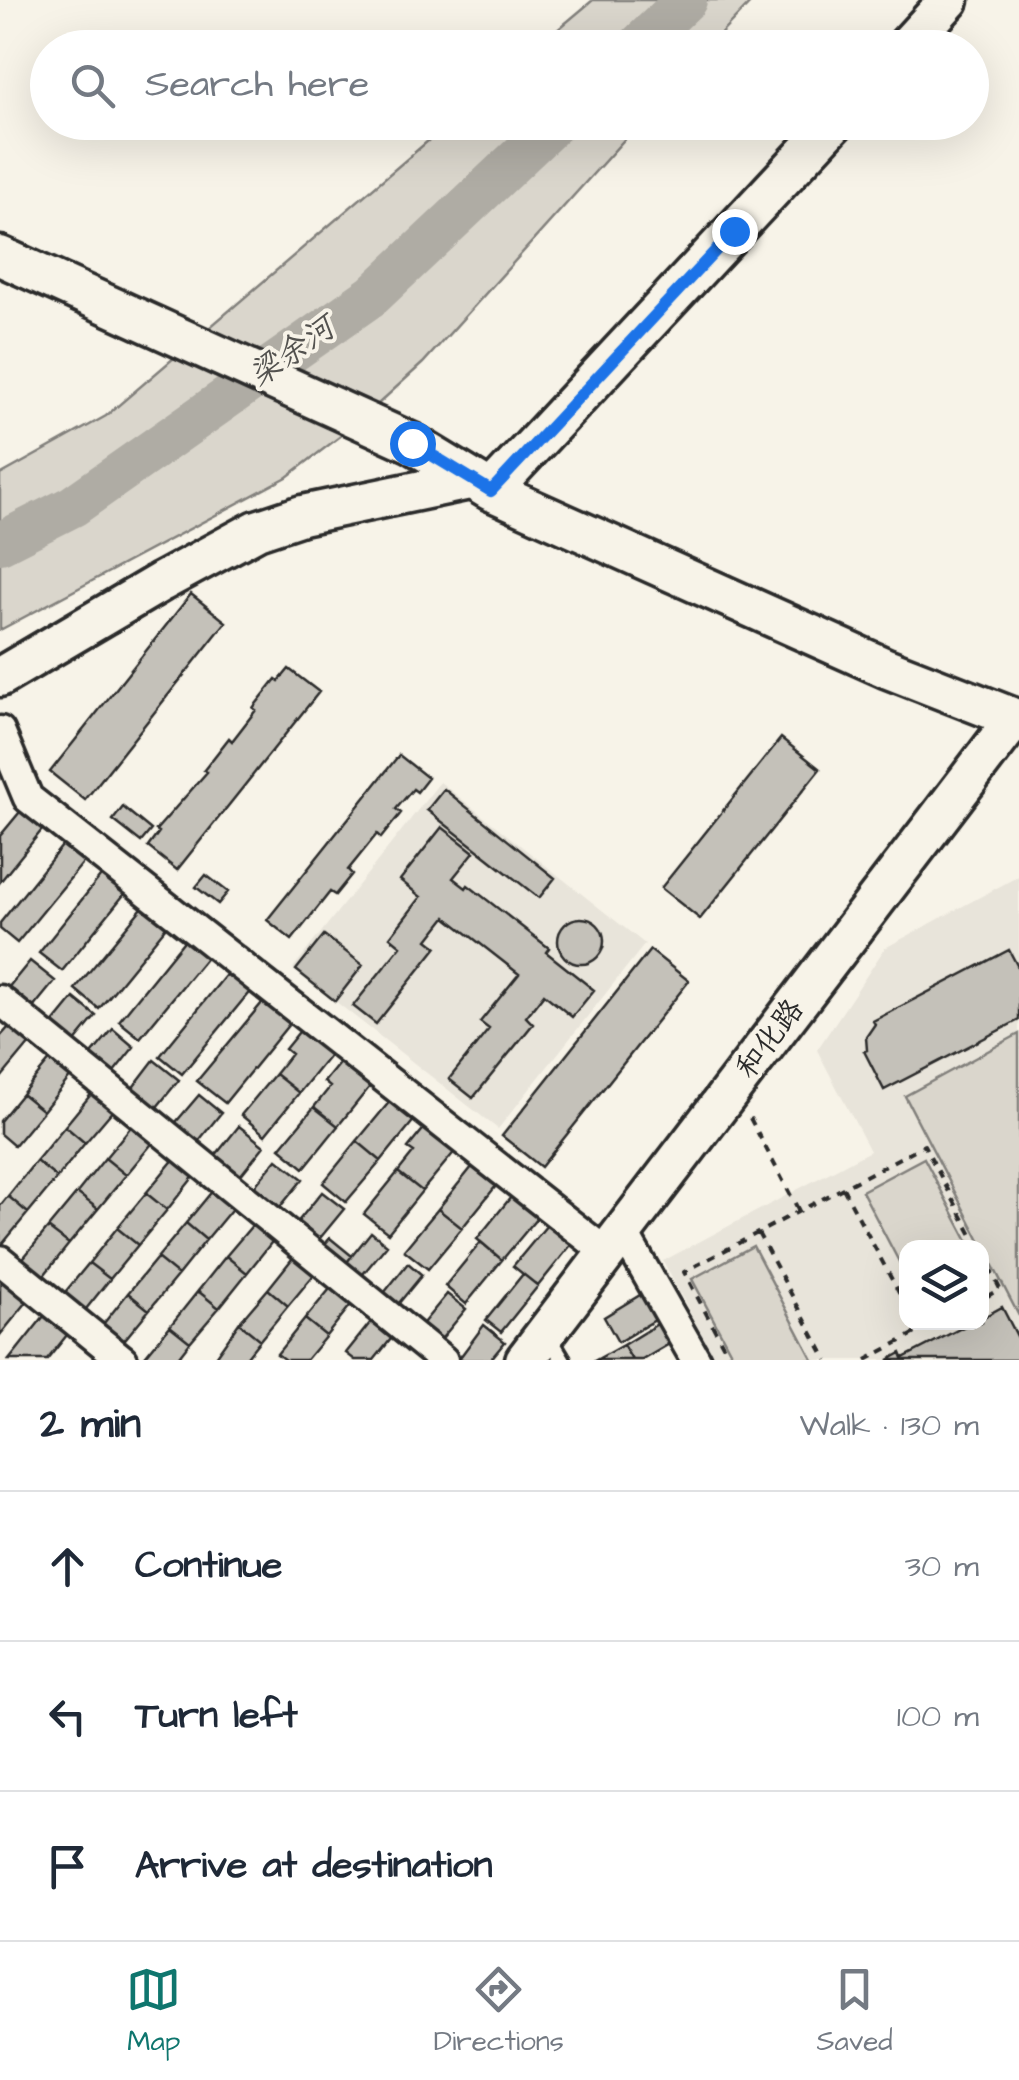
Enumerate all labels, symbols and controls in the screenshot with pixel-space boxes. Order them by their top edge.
search box [30,30,989,140]
icon: search [65,58,120,113]
text: Search here [145,59,369,111]
route end [712,209,758,255]
water label: 梁余河 [240,303,348,398]
route start [390,421,436,467]
street label: 和化路 [726,990,814,1088]
map controls [899,1240,989,1330]
button: layers [899,1240,989,1330]
text: 2 min [40,1396,141,1454]
text: Walk · 130 m [800,1403,979,1448]
icon: ahead [40,1539,95,1594]
text: Continue [135,1540,282,1592]
text: 30 m [905,1544,979,1589]
icon: left [40,1689,95,1744]
text: Turn left [135,1690,298,1742]
text: 100 m [897,1694,979,1739]
icon: arrive [40,1839,95,1894]
text: Arrive at destination [135,1840,492,1892]
tab: Map [126,1962,181,2061]
tab: Directions [434,1962,564,2061]
tab: Saved [816,1962,893,2061]

